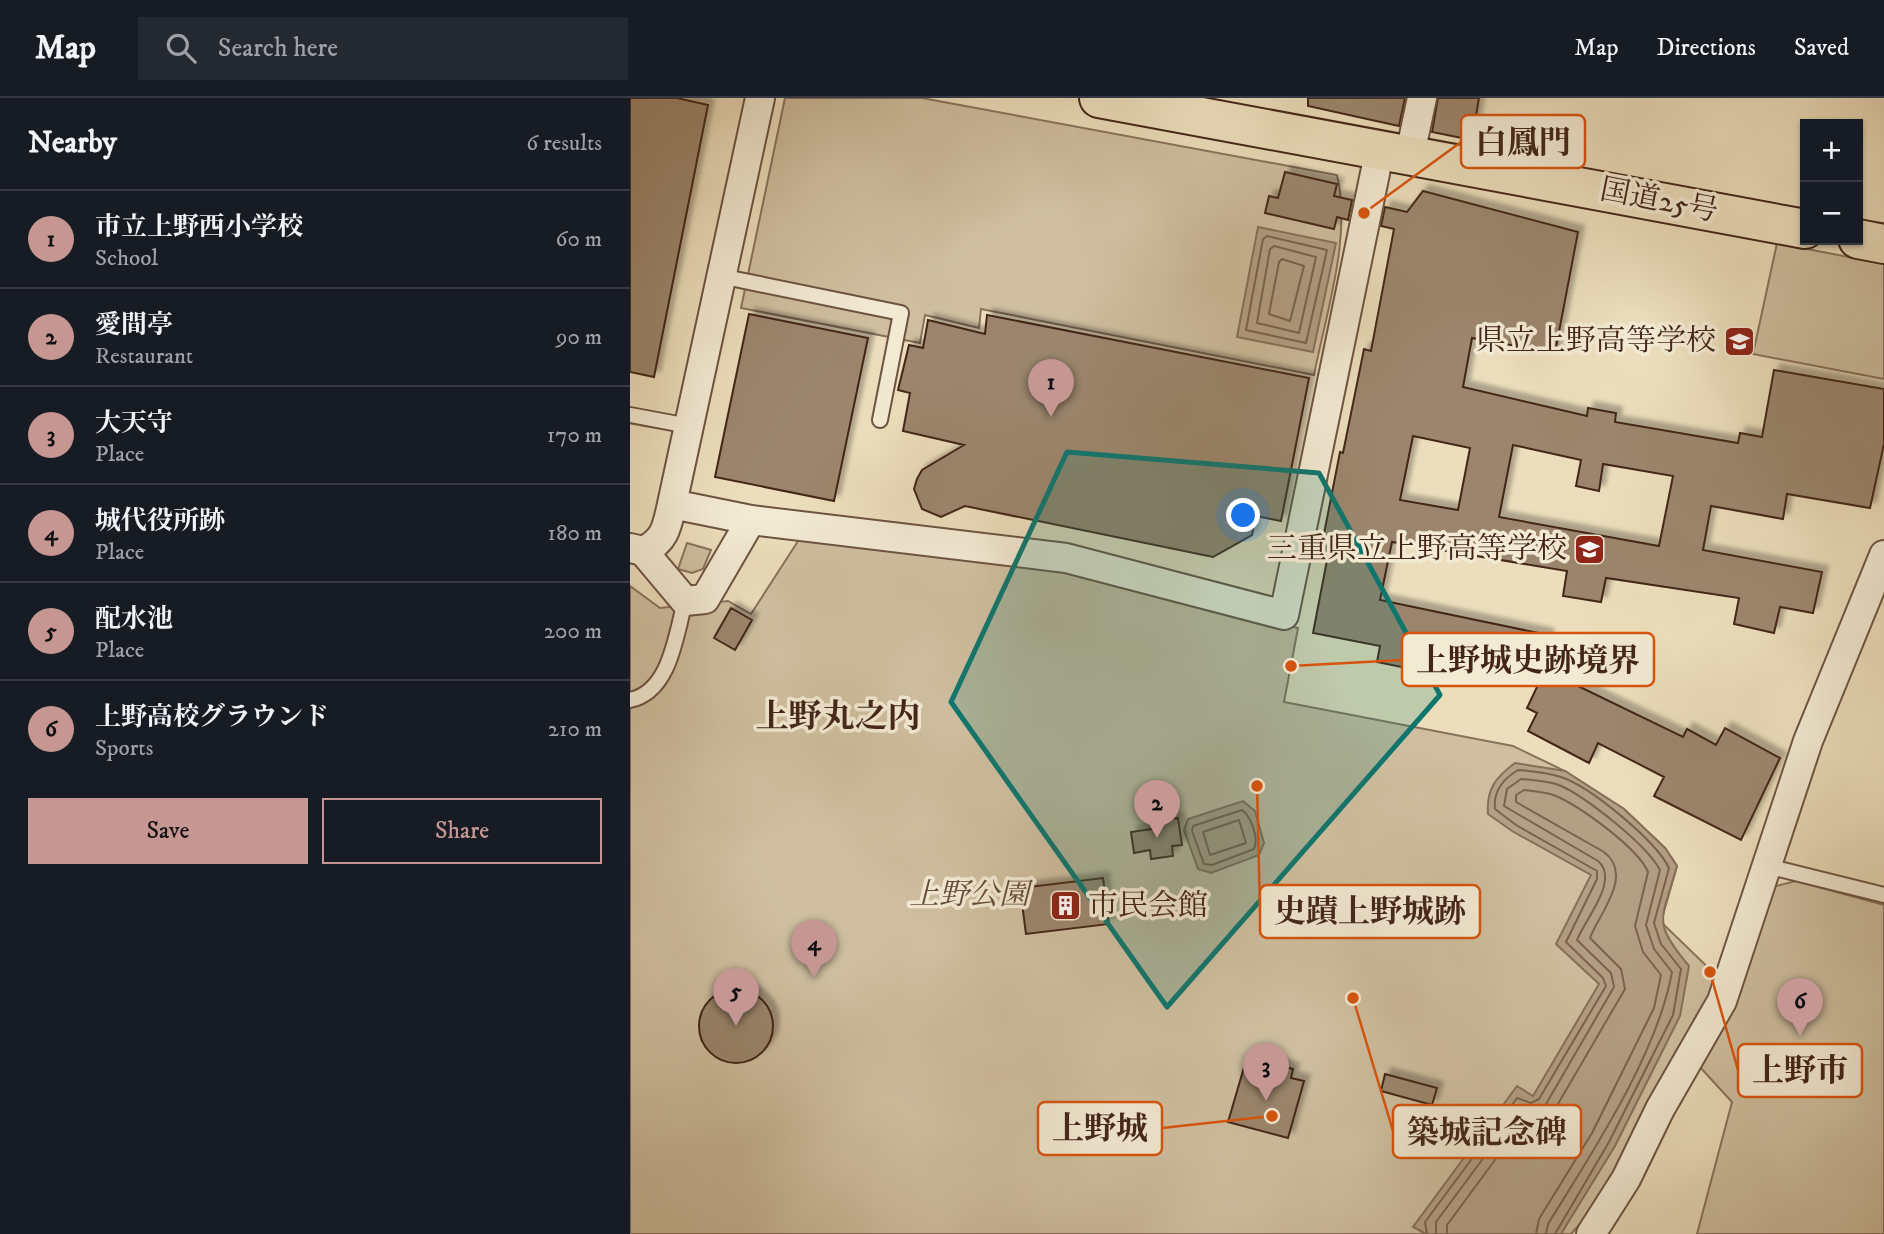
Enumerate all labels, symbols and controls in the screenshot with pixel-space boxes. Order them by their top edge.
search box [138,17,628,80]
text: Map [35,28,96,69]
icon: search [162,29,200,67]
text: Search here [218,32,338,65]
text: Map [1574,33,1619,63]
text: Directions [1657,33,1756,63]
text: Saved [1794,33,1849,63]
callout: 白鳳門 [1461,115,1585,168]
map controls [1800,119,1863,245]
button: + [1800,119,1863,182]
text: 白鳳門 [1475,124,1571,164]
text: Nearby [28,125,117,162]
text: 6 results [526,129,602,158]
street label: 国道25号 [1597,171,1721,231]
button: − [1800,182,1863,245]
text: 市立上野西小学校 [95,211,303,244]
text: 1 [47,225,55,254]
text: 60 m [555,225,602,254]
text: School [95,244,158,273]
text: 愛間亭 [95,309,173,342]
text: 2 [45,323,57,352]
text: 90 m [556,323,602,352]
place label: 県立上野高等学校 [1476,323,1716,360]
school or university icon: 県立上野高等学校 [1722,324,1756,358]
text: Restaurant [95,342,193,371]
pin: 1 [1028,359,1074,417]
text: 大天守 [95,407,173,440]
text: 3 [47,421,55,450]
text: 170 m [547,421,602,450]
text: Place [95,440,144,469]
your location [1226,498,1260,532]
text: 城代役所跡 [95,505,225,538]
text: 4 [44,519,58,548]
text: 180 m [547,519,602,548]
place label: 三重県立上野高等学校 [1267,531,1567,568]
school or university icon: 三重県立上野高等学校 [1573,532,1607,566]
text: Place [95,538,144,567]
text: 配水池 [95,603,173,636]
text: 5 [45,617,57,646]
text: 200 m [544,617,602,646]
callout: 上野城史跡境界 [1402,633,1654,686]
text: Place [95,636,144,665]
text: 上野城史跡境界 [1416,642,1640,682]
district label: 上野丸之内 [756,697,921,738]
text: 上野高校グラウンド [95,701,329,734]
text: 6 [45,715,57,744]
text: 210 m [548,715,602,744]
text: Sports [95,734,153,763]
pin: 2 [1134,780,1180,838]
button: Save [28,798,308,864]
button: Share [322,798,602,864]
park label: 上野公園 [909,877,1034,914]
callout: 史蹟上野城跡 [1260,885,1480,938]
place label: 市民会館 [1088,888,1208,925]
building icon: 市民会館 [1048,889,1082,923]
text: 史蹟上野城跡 [1274,893,1466,933]
pin: 4 [791,920,837,978]
pin: 5 [713,968,759,1026]
pin: 6 [1777,978,1823,1036]
pin: 3 [1243,1043,1289,1101]
callout: 上野市 [1738,1044,1862,1097]
text: 上野市 [1752,1052,1848,1092]
callout: 上野城 [1038,1102,1162,1155]
callout: 築城記念碑 [1393,1105,1581,1158]
text: 上野城 [1052,1110,1148,1150]
text: 築城記念碑 [1407,1114,1567,1154]

